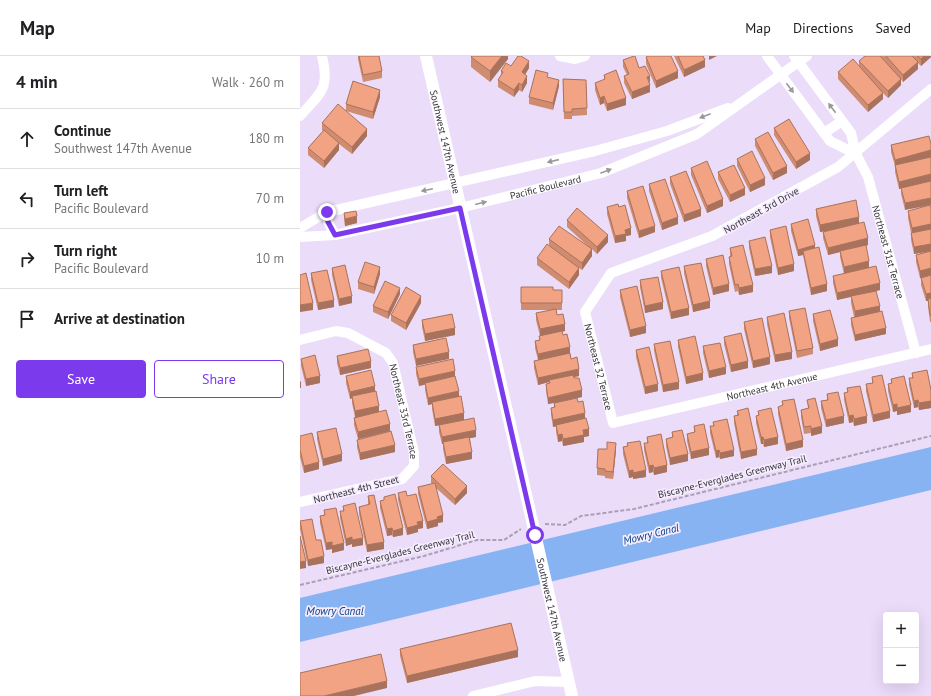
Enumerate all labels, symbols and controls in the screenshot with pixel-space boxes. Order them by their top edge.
text: Map [20,16,55,40]
text: Map [745,19,771,37]
text: Directions [793,19,853,37]
text: Saved [875,19,911,37]
text: 4 min [16,71,57,93]
text: Walk · 260 m [212,74,284,91]
one-way arrow [786,82,794,93]
street label: Southwest 147th Avenue [427,89,463,195]
one-way arrow [828,102,836,113]
one-way arrow [698,114,710,120]
text: Continue [54,121,111,140]
icon: ahead [16,128,38,150]
text: 180 m [249,130,284,147]
text: Southwest 147th Avenue [54,140,192,157]
one-way arrow [547,158,560,164]
one-way arrow [601,167,613,173]
street label: Pacific Boulevard [509,172,582,202]
text: Turn left [54,181,108,200]
street label: Northeast 3rd Drive [721,184,801,237]
one-way arrow [421,187,433,193]
icon: left [16,188,38,210]
text: 70 m [256,190,284,207]
text: Pacific Boulevard [54,200,148,217]
one-way arrow [475,200,487,206]
route end [318,203,336,221]
street label: Northeast 31st Terrace [869,204,907,300]
text: Turn right [54,241,117,260]
icon: right [16,248,38,270]
text: 10 m [256,250,284,267]
text: Pacific Boulevard [54,260,148,277]
icon: arrive [16,308,38,330]
text: Arrive at destination [54,309,185,328]
street label: Northeast 32 Terrace [581,322,616,412]
button: Save [16,360,146,398]
button: Share [154,360,284,398]
street label: Northeast 33rd Terrace [386,362,420,459]
street label: Northeast 4th Avenue [725,370,819,403]
street label: Biscayne-Everglades Greenway Trail [657,452,808,501]
street label: Northeast 4th Street [312,472,401,506]
water label: Mowry Canal [622,520,681,548]
route start [526,526,544,544]
street label: Biscayne-Everglades Greenway Trail [325,528,476,577]
street label: Southwest 147th Avenue [534,557,570,663]
water label: Mowry Canal [306,604,364,618]
map controls [883,612,919,684]
button: + [883,612,919,648]
button: − [883,648,919,684]

